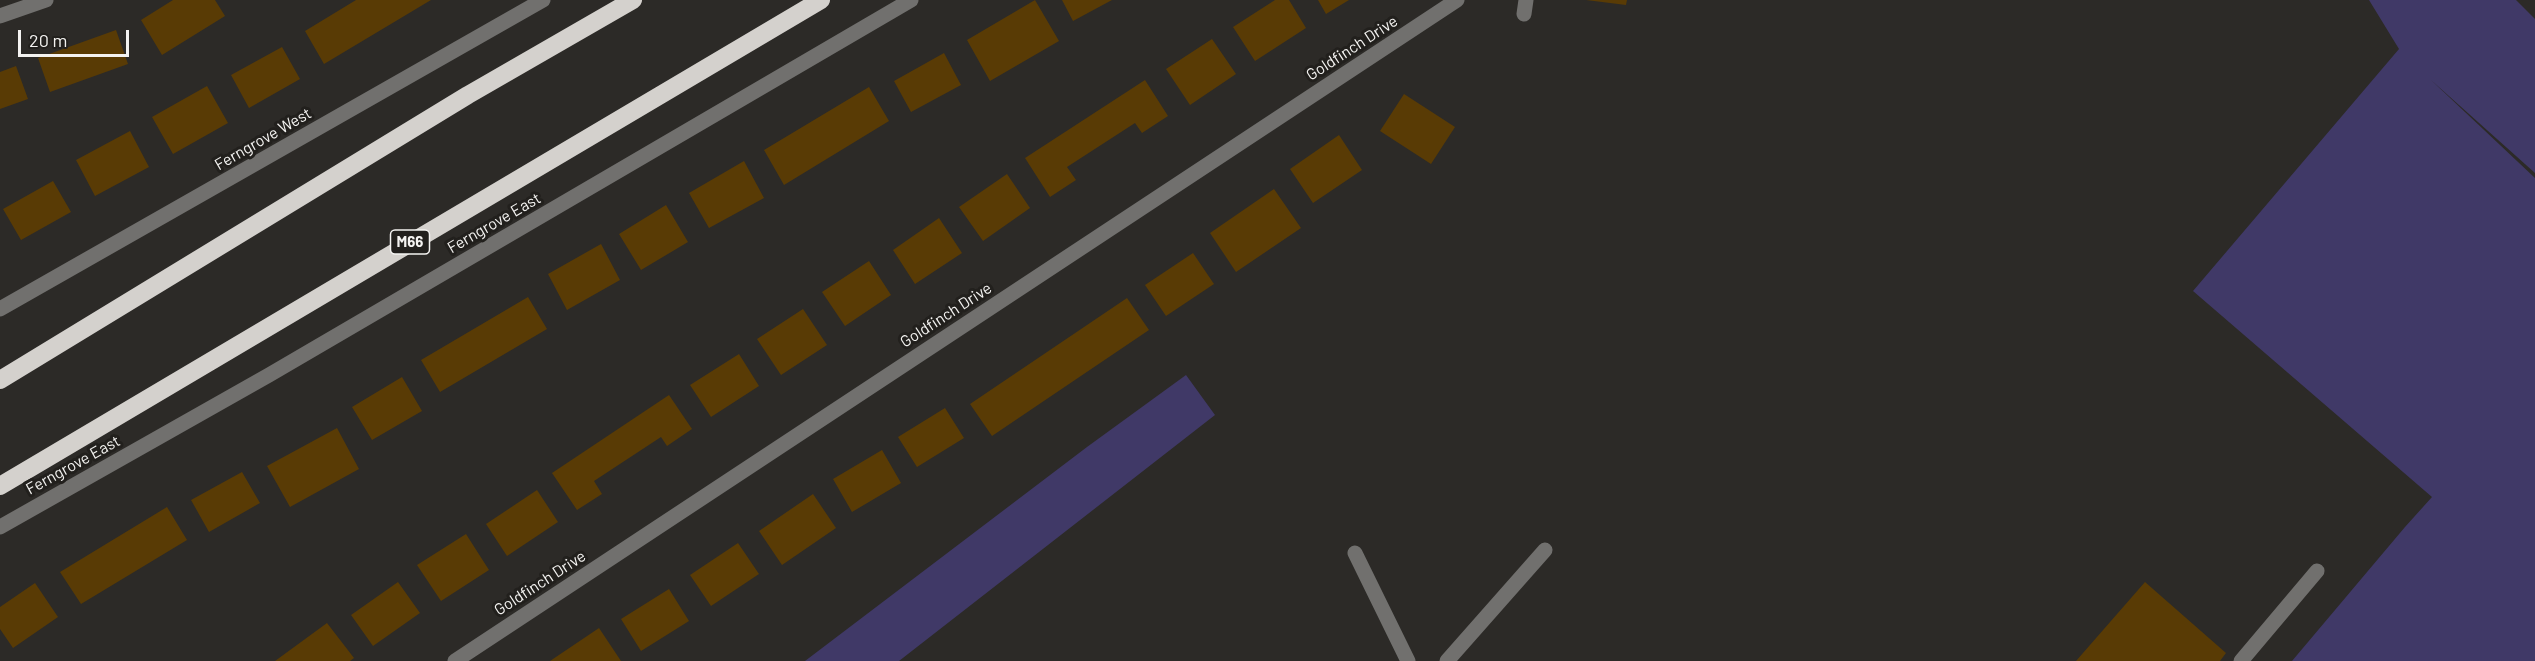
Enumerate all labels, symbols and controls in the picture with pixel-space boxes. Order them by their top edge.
street label: Goldfinch Drive [1303,11,1401,85]
scale bar [21,18,132,56]
text: 20 m [29,29,67,51]
street label: Ferngrove West [211,104,315,174]
street label: Ferngrove East [444,189,544,257]
road number: M66 [390,230,430,254]
street label: Goldfinch Drive [897,278,995,352]
street label: Ferngrove East [23,431,123,499]
street label: Goldfinch Drive [491,546,589,620]

